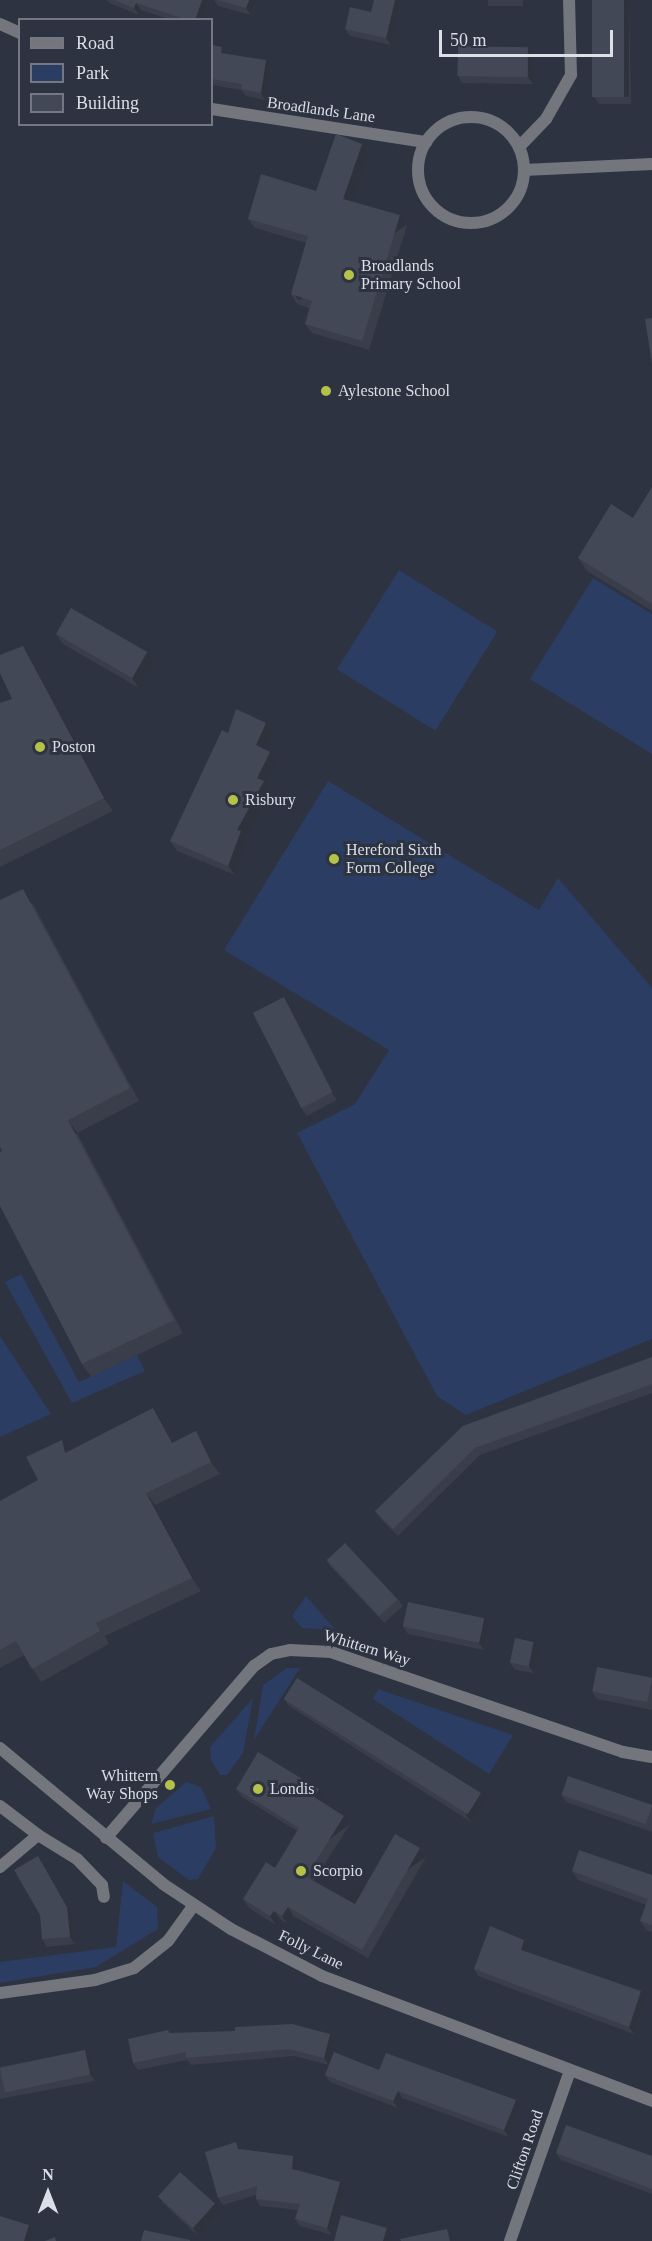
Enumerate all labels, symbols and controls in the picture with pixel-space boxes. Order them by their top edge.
legend [18,18,213,126]
scale bar [442,18,616,56]
text: 50 m [450,30,487,50]
text: Road [76,33,114,53]
text: Park [76,63,109,83]
text: Building [76,93,139,113]
street label: Broadlands Lane [266,93,376,127]
place label: Broadlands Primary School [361,256,461,294]
marker: Broadlands Primary School [342,268,356,282]
place label: Aylestone School [338,381,450,401]
marker: Aylestone School [319,384,333,398]
place label: Poston [52,737,96,757]
marker: Poston [33,740,47,754]
place label: Risbury [245,790,296,810]
marker: Risbury [226,793,240,807]
place label: Hereford Sixth Form College [346,840,442,878]
marker: Hereford Sixth Form College [327,852,341,866]
street label: Whittern Way [321,1626,413,1670]
place label: Whittern Way Shops [86,1766,158,1804]
marker: Whittern Way Shops [163,1778,177,1792]
place label: Londis [270,1779,314,1799]
marker: Londis [251,1782,265,1796]
place label: Scorpio [313,1861,363,1881]
marker: Scorpio [294,1864,308,1878]
street label: Folly Lane [275,1926,347,1974]
street label: Clifton Road [502,2108,548,2192]
north arrow [18,2163,78,2223]
text: N [42,2166,54,2183]

